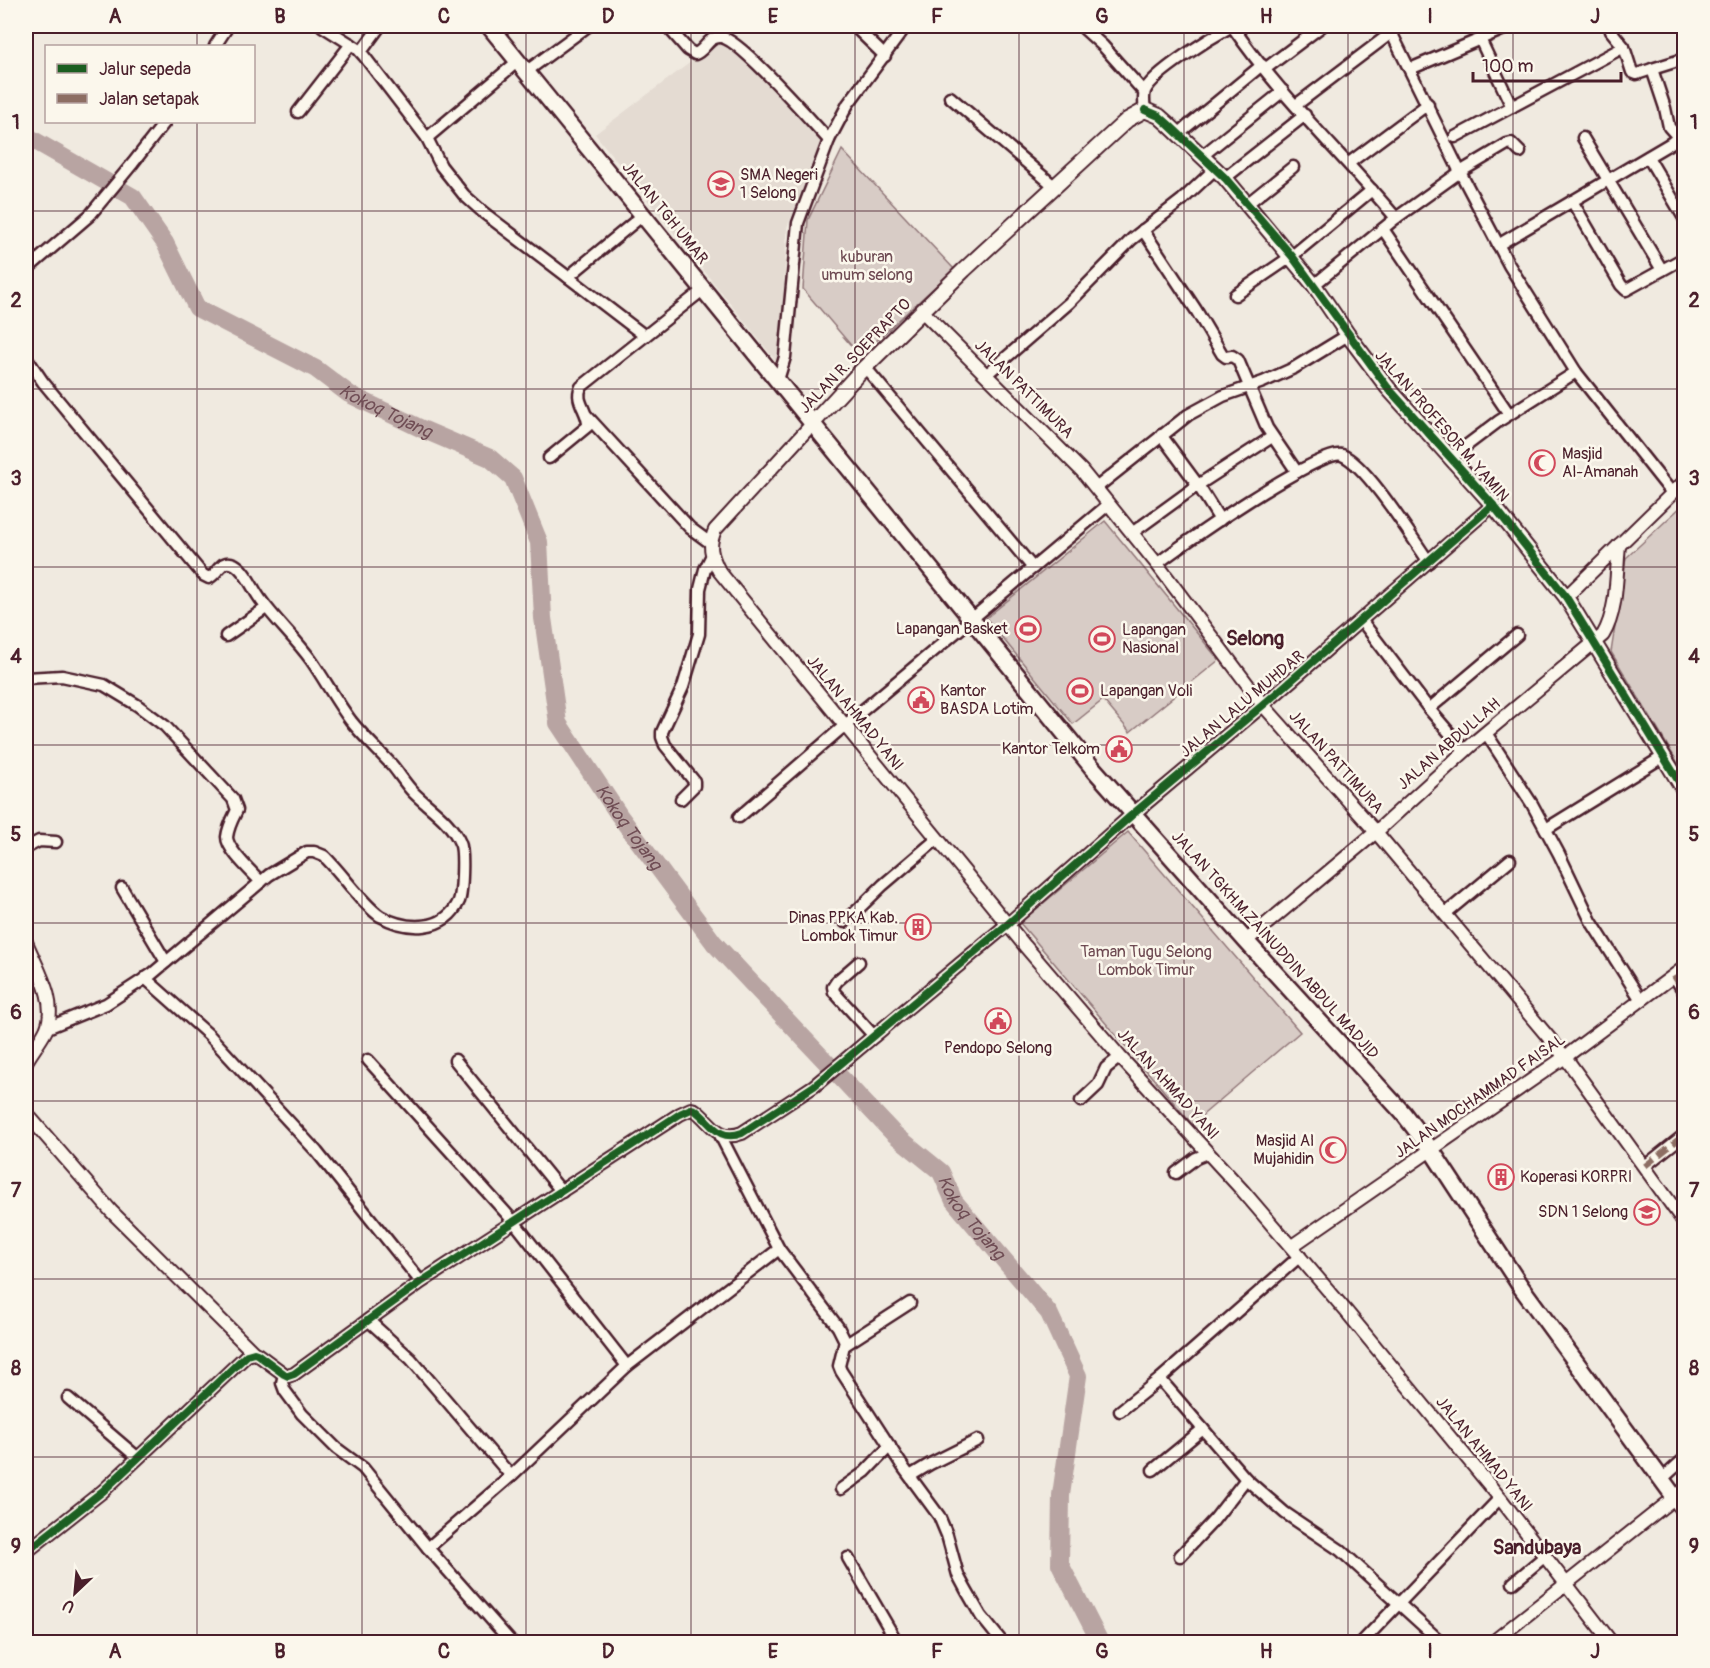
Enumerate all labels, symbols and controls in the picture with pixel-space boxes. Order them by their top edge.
text: A [109,4,122,29]
text: B [274,4,286,29]
text: C [438,4,450,29]
text: D [602,4,615,29]
text: E [768,4,779,29]
text: F [931,4,943,29]
text: G [1095,4,1109,29]
text: H [1260,4,1273,29]
text: I [1427,4,1433,29]
text: J [1590,4,1600,29]
legend [45,45,255,123]
scale bar [1473,45,1622,83]
text: 100 m [1482,55,1534,78]
text: Jalur sepeda [99,58,191,81]
text: Jalan setapak [99,88,200,111]
text: 1 [12,110,20,135]
text: 1 [1690,110,1698,135]
street label: JALAN TGH UMAR [617,158,713,268]
place label: SMA Negeri 1 Selong [740,165,818,203]
school or university icon: SMA Negeri 1 Selong [706,169,736,199]
park label: kuburan umum selong [821,247,913,285]
text: 2 [10,288,22,313]
text: 2 [1688,288,1700,313]
street label: JALAN R. SOEPRAPTO [795,294,915,418]
street label: JALAN PATTIMURA [970,335,1078,443]
street label: JALAN PROFESOR M. YAMIN [1371,346,1513,506]
water label: Kokoq Tojang [334,379,437,444]
place label: Masjid Al-Amanah [1562,444,1638,482]
mosque icon: Masjid Al-Amanah [1527,448,1557,478]
text: 3 [10,466,22,491]
text: 3 [1688,466,1700,491]
sports icon: Lapangan Basket [1013,614,1043,644]
place label: Lapangan Basket [896,619,1009,639]
place label: Lapangan Nasional [1122,620,1186,658]
sports icon: Lapangan Nasional [1087,624,1117,654]
district label: Selong [1226,626,1284,651]
text: 4 [10,644,22,669]
text: 4 [1688,644,1700,669]
street label: JALAN LALU MUHDAR [1176,646,1308,762]
street label: JALAN AHMAD YANI [802,651,908,775]
sports icon: Lapangan Voli [1065,676,1095,706]
place label: Kantor BASDA Lotim [940,681,1033,719]
place label: Lapangan Voli [1100,681,1193,701]
public building icon: Kantor BASDA Lotim [906,685,936,715]
street label: JALAN ABDULLAH [1393,694,1505,794]
street label: JALAN PATTIMURA [1284,706,1388,818]
public building icon: Kantor Telkom [1104,734,1134,764]
place label: Kantor Telkom [1002,739,1100,759]
water label: Kokoq Tojang [590,780,668,876]
text: 5 [11,822,22,847]
text: 5 [1689,822,1700,847]
street label: JALAN TGKH.M.ZAINUDDIN ABDUL MADJID [1167,827,1383,1063]
place label: Dinas PPKA Kab. Lombok Timur [789,908,898,946]
building icon: Dinas PPKA Kab. Lombok Timur [903,912,933,942]
park label: Taman Tugu Selong Lombok Timur [1080,942,1212,980]
text: 6 [10,1000,22,1025]
text: 6 [1688,1000,1700,1025]
public building icon: Pendopo Selong [983,1006,1013,1036]
street label: JALAN AHMAD YANI [1113,1024,1223,1144]
street label: JALAN MOCHAMMAD FAISAL [1391,1029,1569,1163]
place label: Pendopo Selong [944,1038,1052,1058]
place label: Masjid Al Mujahidin [1253,1131,1314,1169]
mosque icon: Masjid Al Mujahidin [1318,1135,1348,1165]
building icon: Koperasi KORPRI [1486,1162,1516,1192]
place label: Koperasi KORPRI [1520,1167,1632,1187]
water label: Kokoq Tojang [933,1172,1012,1266]
text: 7 [11,1178,22,1203]
text: 7 [1689,1178,1700,1203]
school or university icon: SDN 1 Selong [1632,1197,1662,1227]
place label: SDN 1 Selong [1538,1202,1628,1222]
text: 8 [11,1356,21,1381]
text: 8 [1689,1356,1699,1381]
street label: JALAN AHMAD YANI [1431,1392,1537,1516]
text: 9 [11,1534,21,1559]
text: 9 [1689,1534,1699,1559]
district label: Sandubaya [1493,1535,1581,1560]
north arrow [45,1563,105,1623]
text: U [59,1594,78,1617]
text: A [109,1639,122,1664]
text: B [274,1639,286,1664]
text: C [438,1639,450,1664]
text: D [602,1639,615,1664]
text: E [768,1639,779,1664]
text: F [931,1639,943,1664]
text: G [1095,1639,1109,1664]
text: H [1260,1639,1273,1664]
text: I [1427,1639,1433,1664]
text: J [1590,1639,1600,1664]

